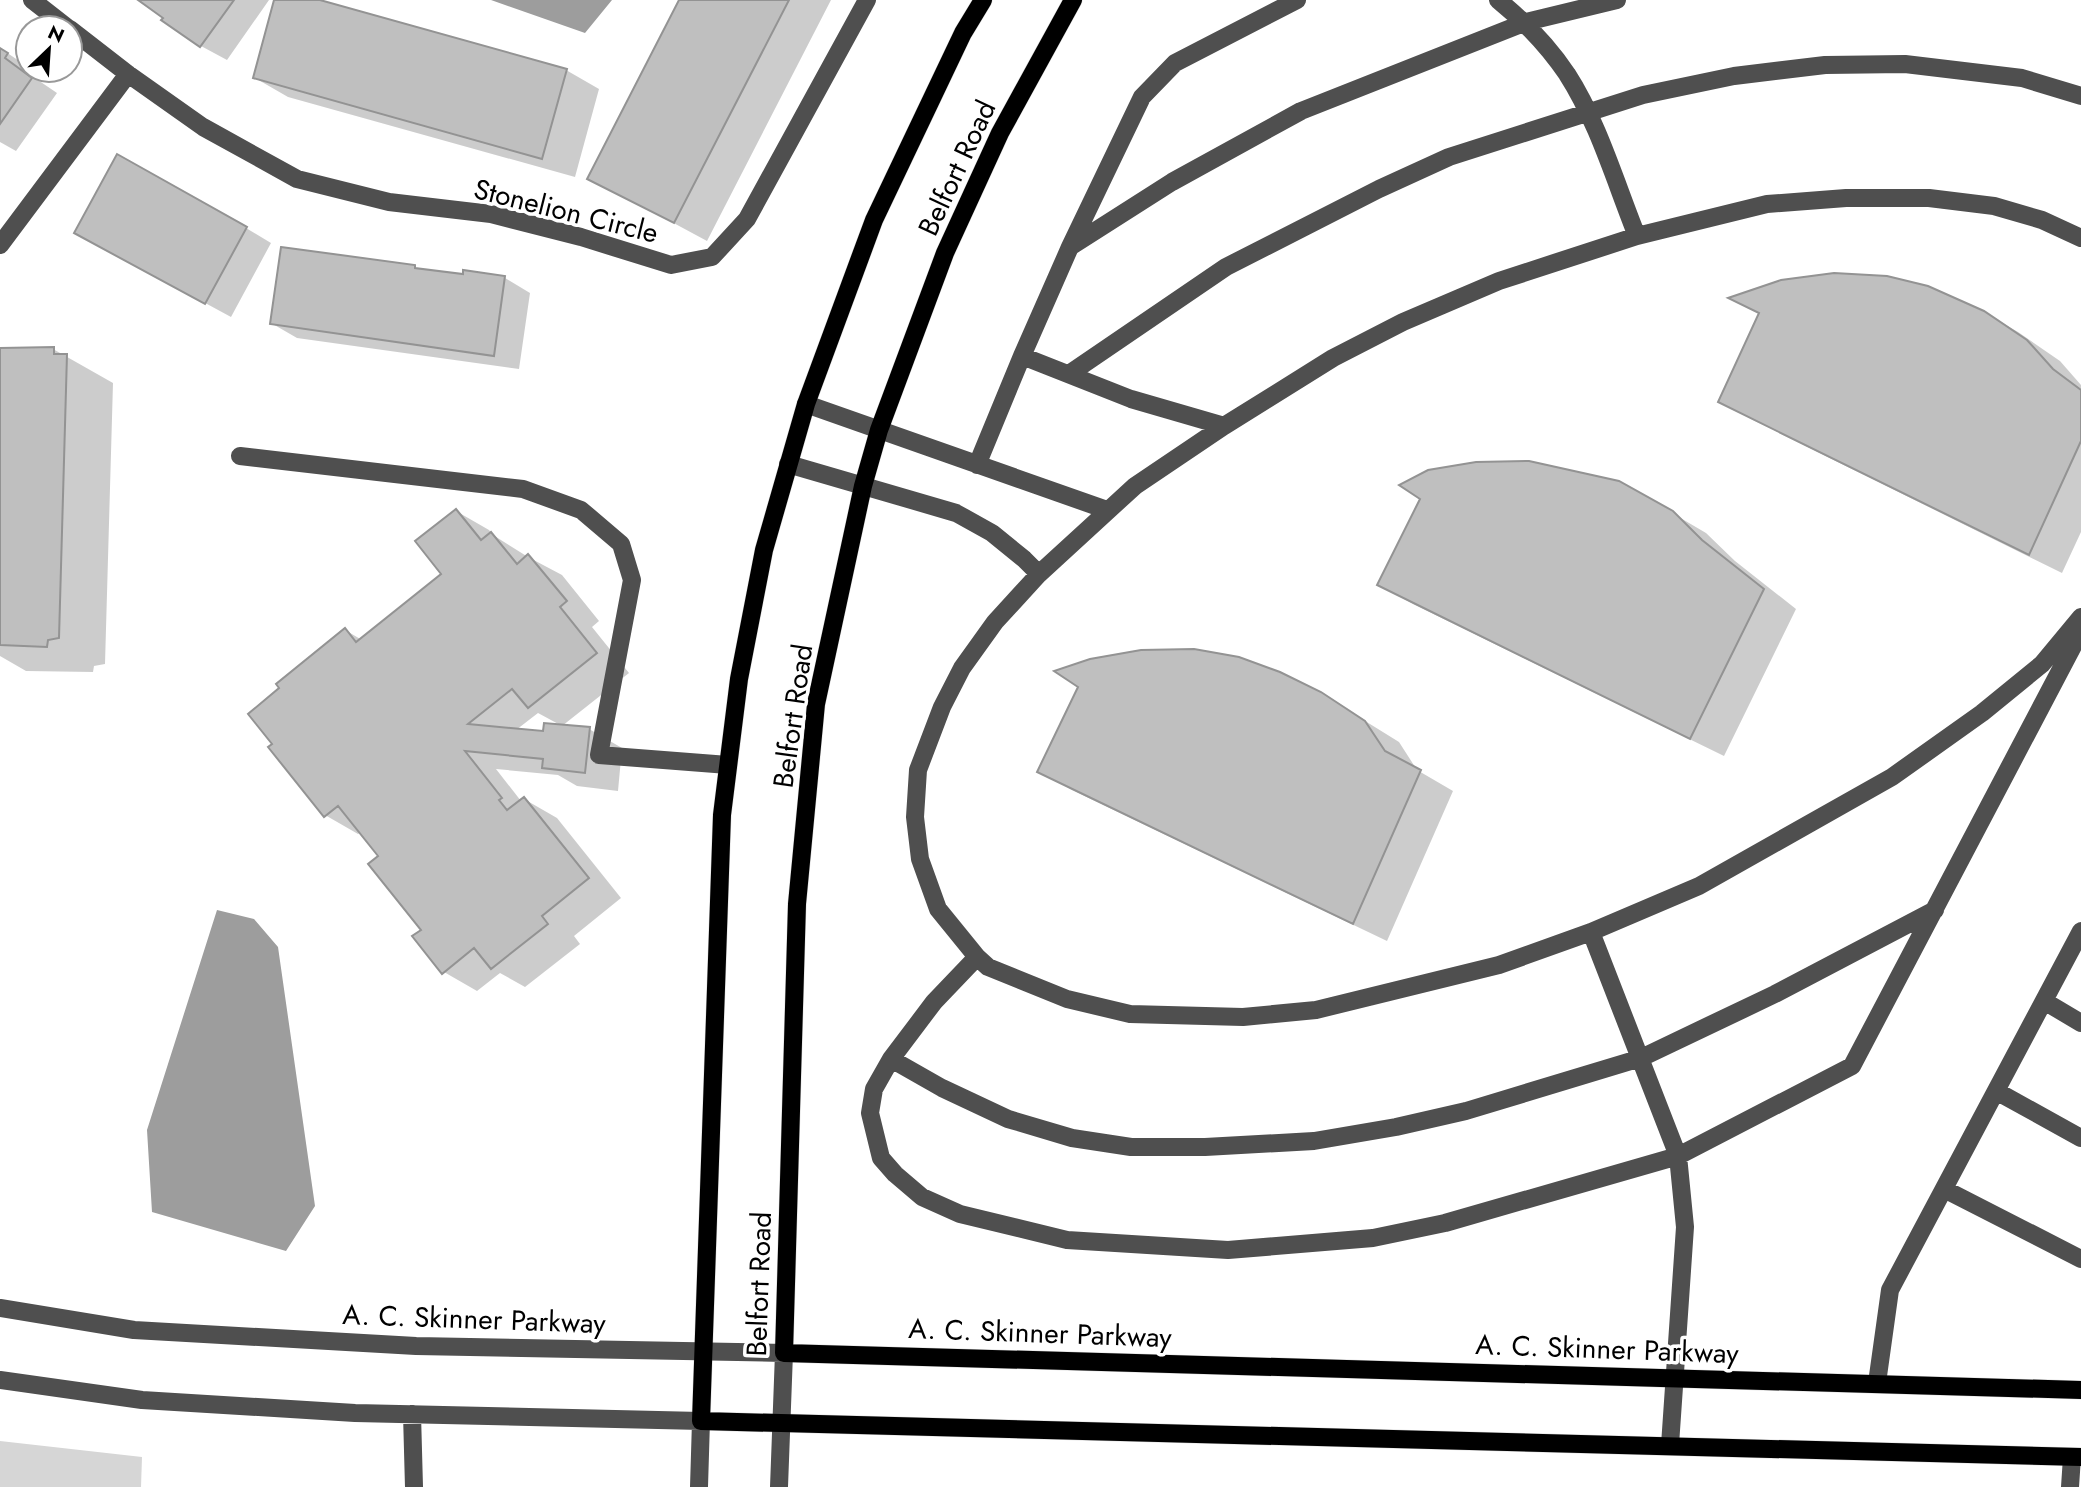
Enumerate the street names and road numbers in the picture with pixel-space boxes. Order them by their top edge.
street label: Belfort Road [908,94,1006,242]
street label: Stonelion Circle [470,168,662,254]
street label: Belfort Road [763,641,823,791]
street label: Belfort Road [736,1211,782,1357]
street label: A. C. Skinner Parkway [342,1294,607,1344]
street label: A. C. Skinner Parkway [908,1308,1173,1358]
street label: A. C. Skinner Parkway [1475,1324,1740,1374]

